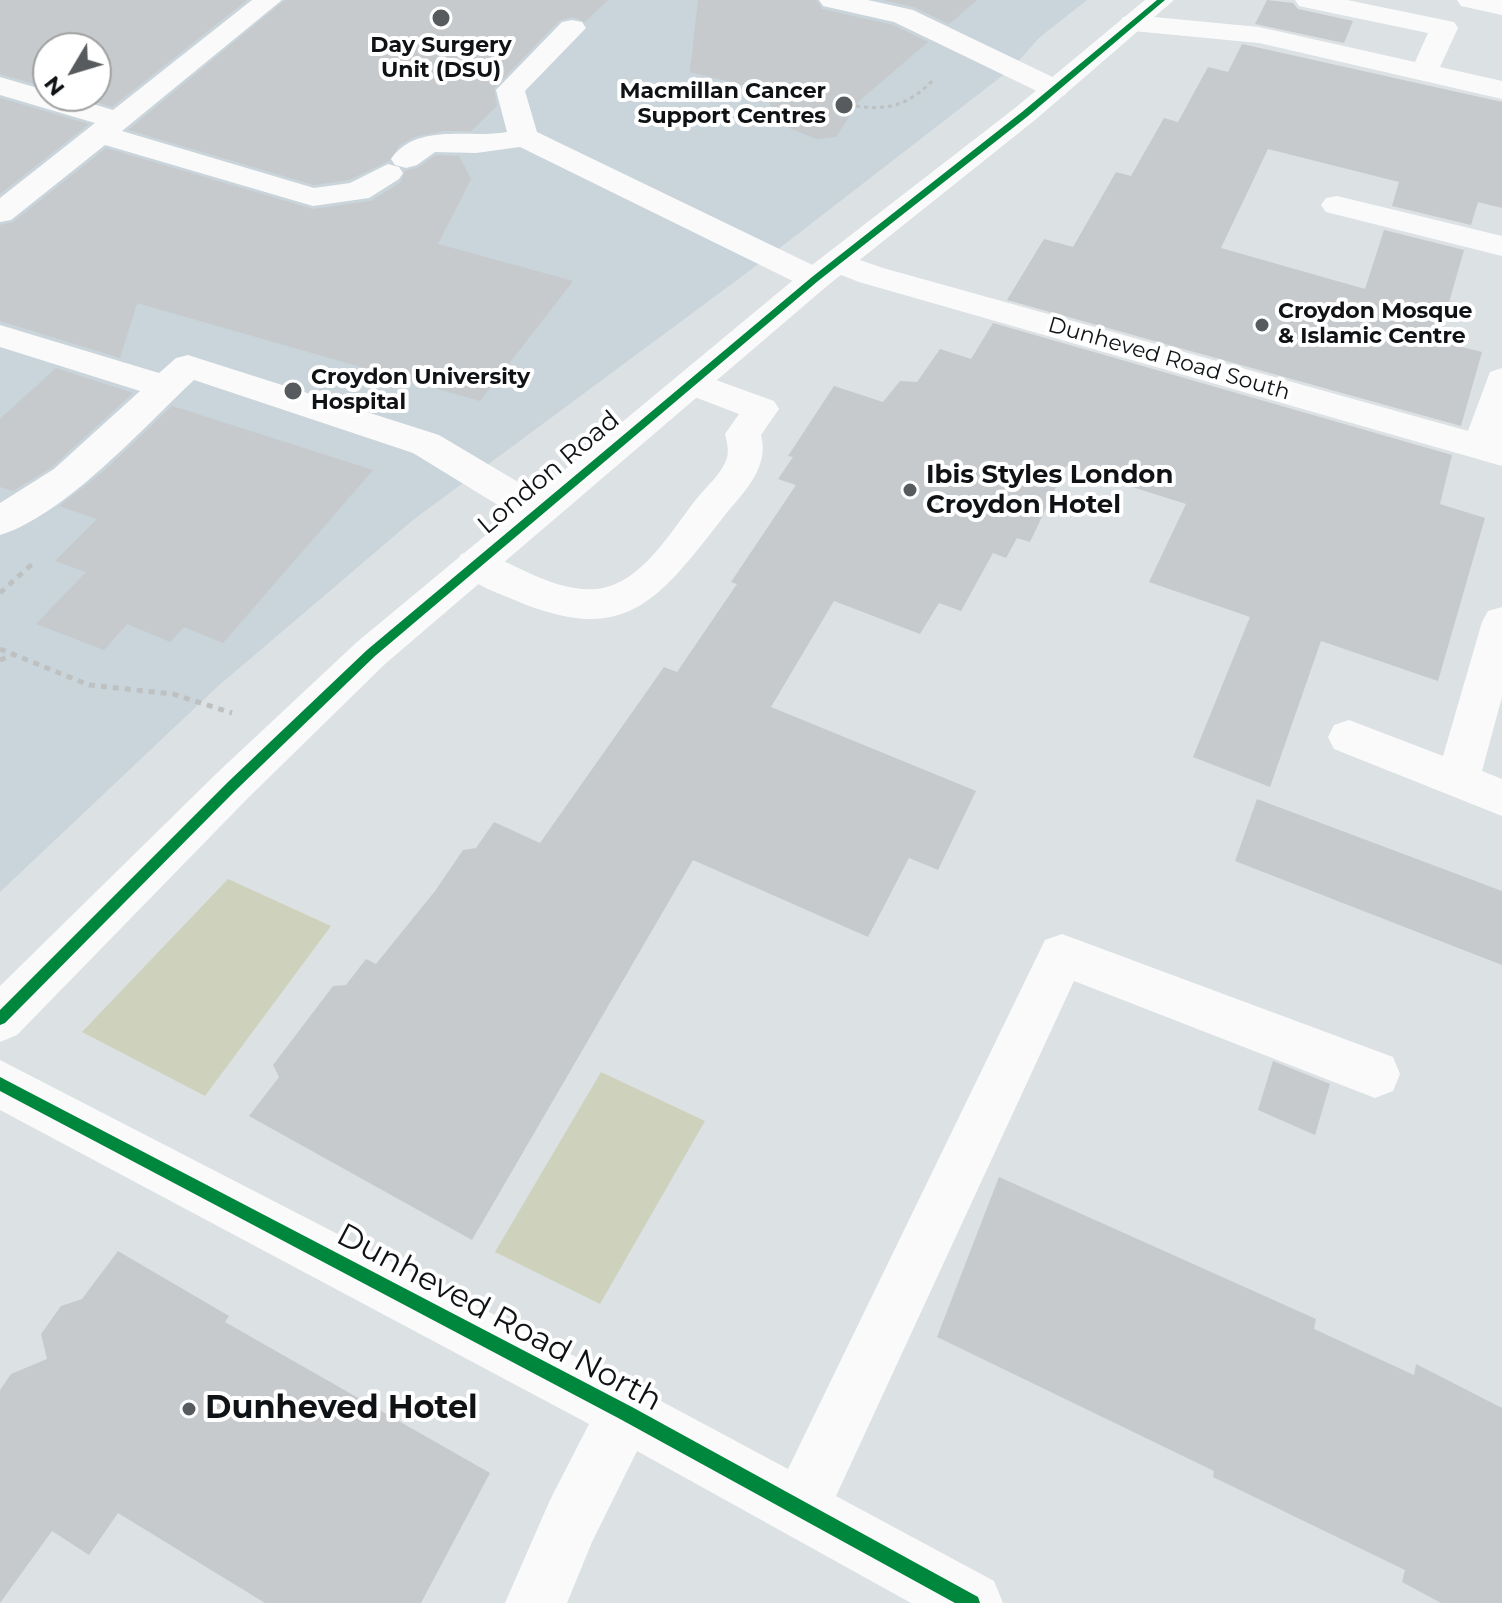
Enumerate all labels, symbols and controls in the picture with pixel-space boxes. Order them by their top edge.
marker: Day Surgery Unit (DSU) [430,7,452,29]
north arrow [32,32,112,112]
place label: Day Surgery Unit (DSU) [370,33,512,84]
text: N [38,71,70,101]
place label: Macmillan Cancer Support Centres [619,79,826,130]
marker: Macmillan Cancer Support Centres [833,94,855,116]
place label: Croydon Mosque & Islamic Centre [1278,299,1472,350]
street label: Dunheved Road South [1045,312,1293,406]
marker: Croydon Mosque & Islamic Centre [1253,316,1271,334]
place label: Croydon University Hospital [311,365,530,416]
marker: Croydon University Hospital [282,380,304,402]
street label: London Road [472,405,626,541]
place label: Ibis Styles London Croydon Hotel [926,459,1173,520]
marker: Ibis Styles London Croydon Hotel [901,481,919,499]
street label: Dunheved Road North [330,1216,668,1420]
place label: Dunheved Hotel [205,1390,478,1428]
marker: Dunheved Hotel [180,1400,198,1418]

